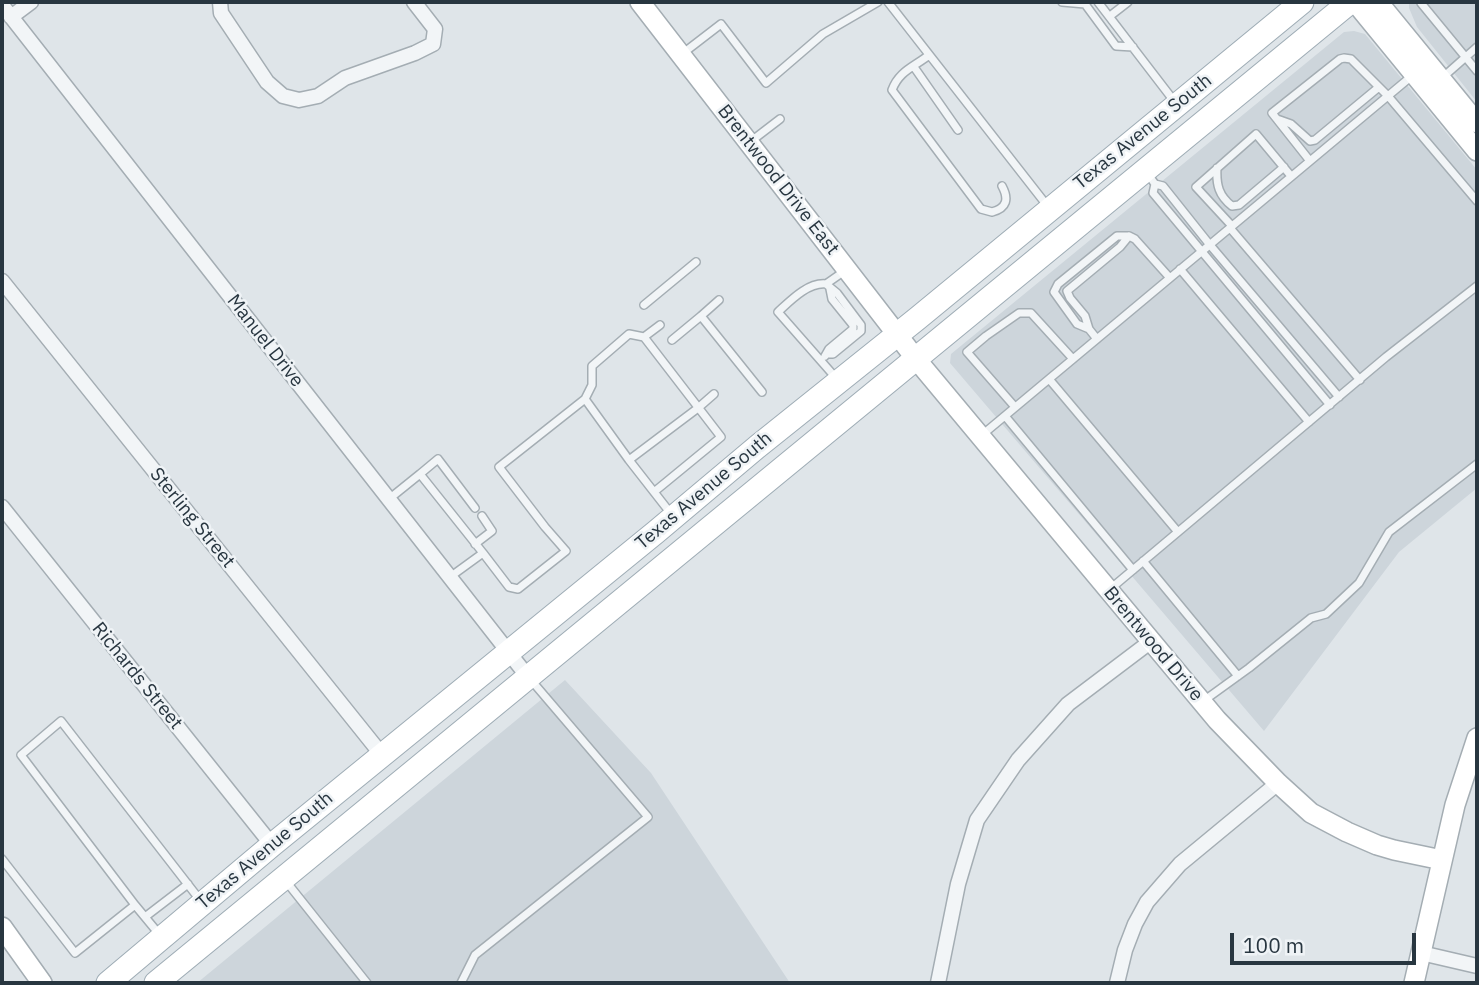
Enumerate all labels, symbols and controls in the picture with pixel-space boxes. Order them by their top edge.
street label: Texas Avenue South [1069,69,1217,195]
street label: Brentwood Drive East [712,100,844,260]
street label: Manuel Drive [222,290,308,392]
street label: Texas Avenue South [631,427,777,555]
street label: Sterling Street [145,463,239,573]
street label: Brentwood Drive [1098,582,1208,706]
street label: Richards Street [87,618,187,734]
street label: Texas Avenue South [192,787,338,915]
scale bar [1234,918,1420,962]
text: 100 m [1243,931,1304,959]

